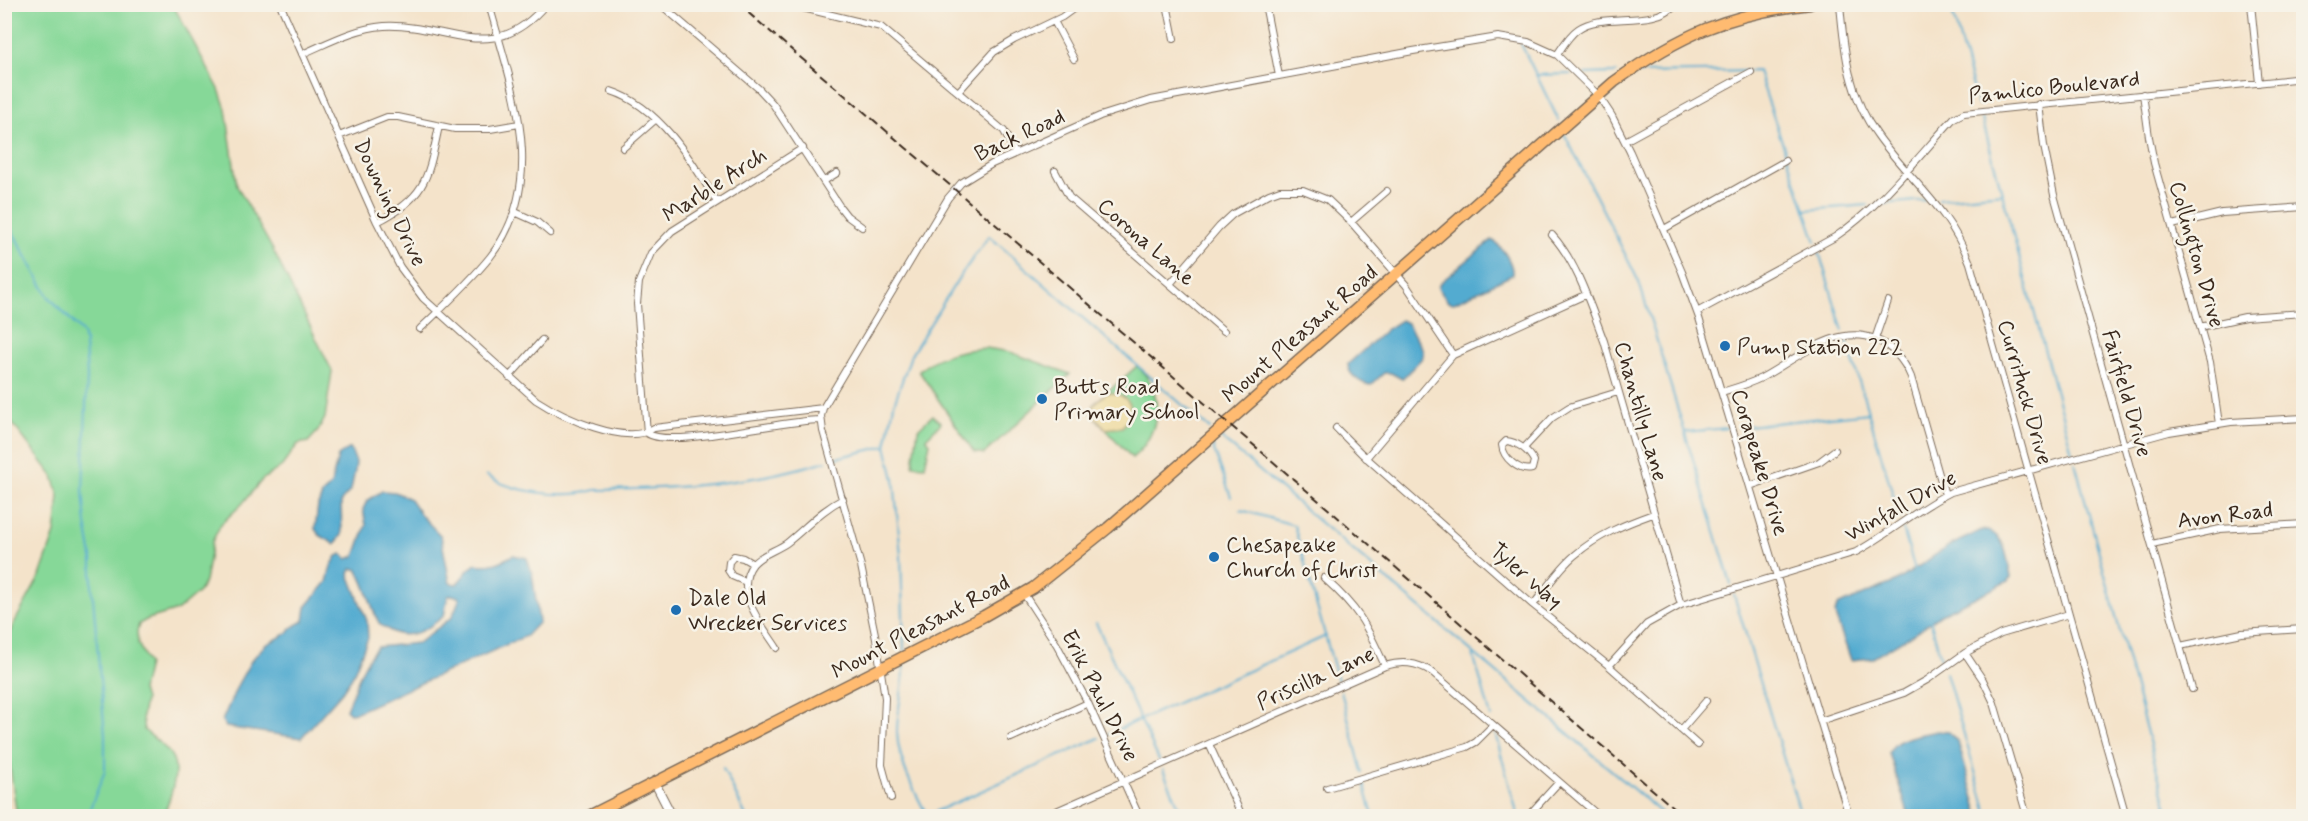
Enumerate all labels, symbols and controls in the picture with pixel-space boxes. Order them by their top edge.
street label: Pamlico Boulevard [1967,65,2141,111]
street label: Back Road [970,103,1069,169]
street label: Downing Drive [343,134,432,273]
street label: Marble Arch [658,142,772,230]
street label: Collington Drive [2159,178,2230,332]
street label: Corona Lane [1091,192,1200,293]
street label: Mount Pleasant Road [1217,259,1384,410]
street label: Currituck Drive [1990,317,2058,468]
street label: Fairfield Drive [2095,327,2158,460]
place label: Pump Station 222 [1737,334,1903,362]
street label: Chantilly Lane [1607,339,1673,485]
marker: Pump Station 222 [1718,339,1732,353]
place label: Butts Road Primary School [1054,374,1199,427]
street label: Corapeake Drive [1724,386,1795,539]
marker: Butts Road Primary School [1035,392,1049,406]
street label: Winfall Drive [1840,465,1962,549]
street label: Avon Road [2176,496,2275,536]
place label: Chesapeake Church of Christ [1226,532,1378,585]
street label: Tyler Way [1483,537,1568,616]
marker: Chesapeake Church of Christ [1207,550,1221,564]
street label: Mount Pleasant Road [827,569,1015,687]
place label: Dale Old Wrecker Services [688,585,847,638]
marker: Dale Old Wrecker Services [669,603,683,617]
street label: Erik Paul Drive [1054,625,1144,766]
street label: Priscilla Lane [1253,640,1379,717]

